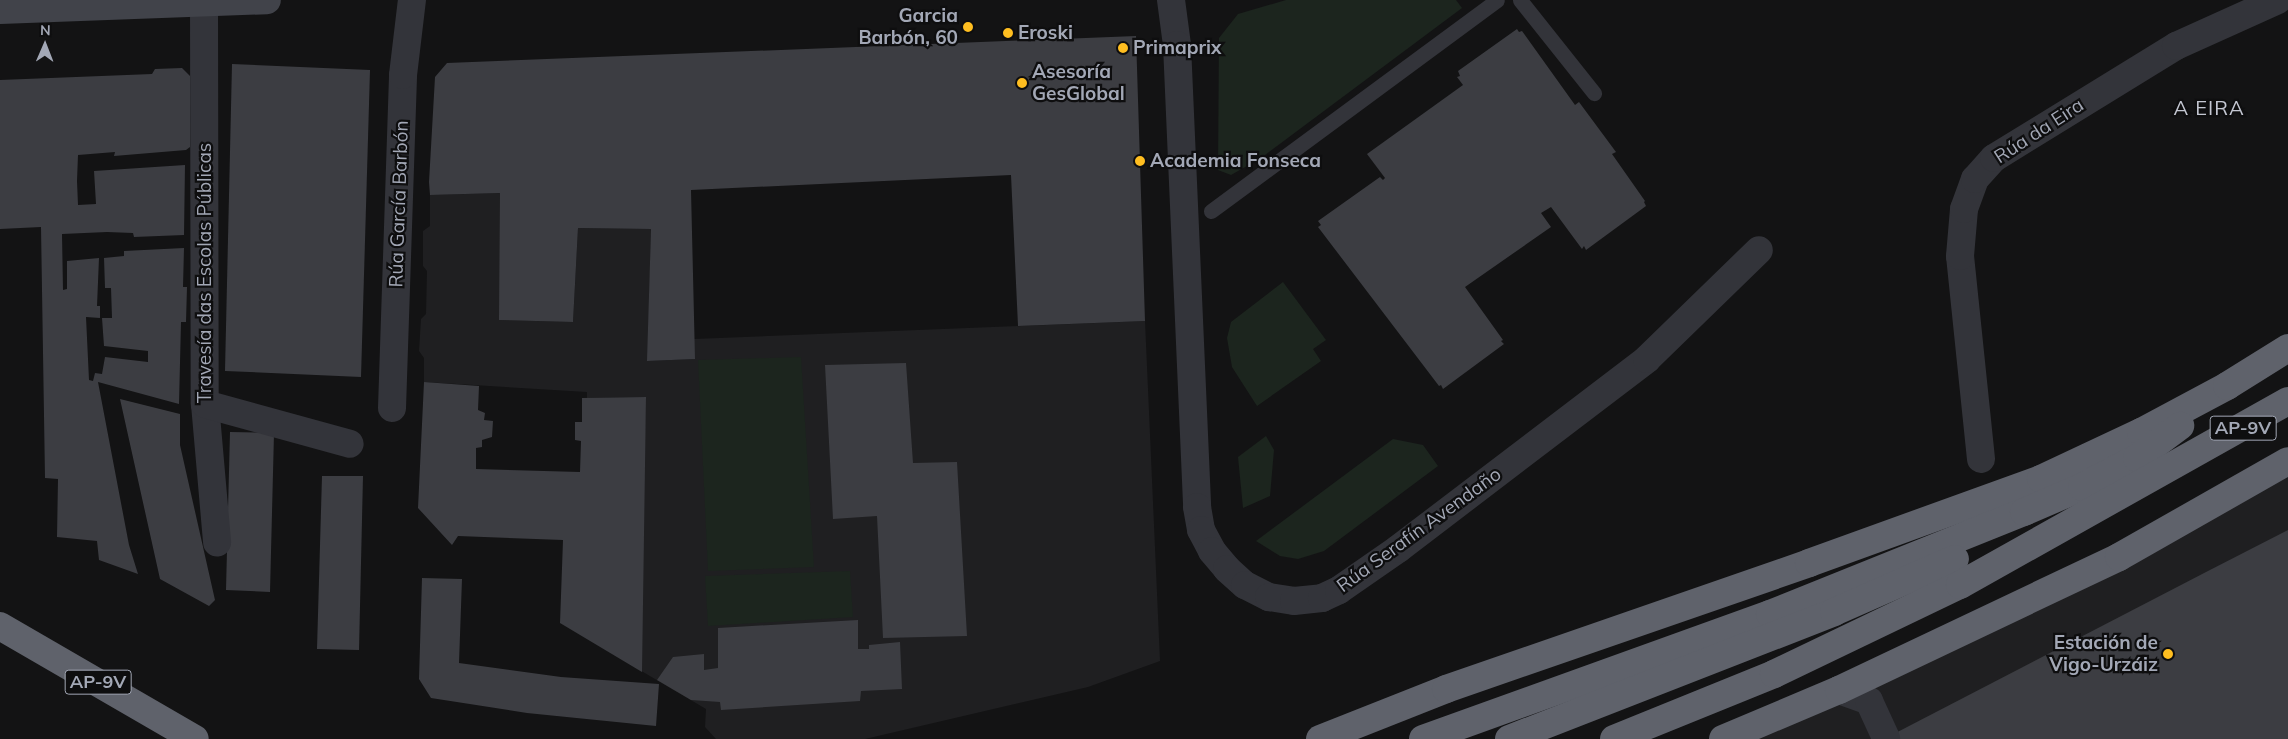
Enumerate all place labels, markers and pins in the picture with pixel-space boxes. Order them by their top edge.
place label: Garcia Barbón, 60 [858,5,958,49]
marker: Garcia Barbón, 60 [962,21,974,33]
place label: Eroski [1018,22,1073,44]
marker: Eroski [1002,27,1014,39]
place label: Primaprix [1133,37,1221,59]
marker: Primaprix [1117,42,1129,54]
place label: Asesoría GesGlobal [1032,61,1125,105]
marker: Asesoría GesGlobal [1016,77,1028,89]
place label: Academia Fonseca [1150,150,1321,172]
marker: Academia Fonseca [1134,155,1146,167]
place label: Estación de Vigo-Urzáiz [2049,632,2158,676]
marker: Estación de Vigo-Urzáiz [2162,648,2174,660]

